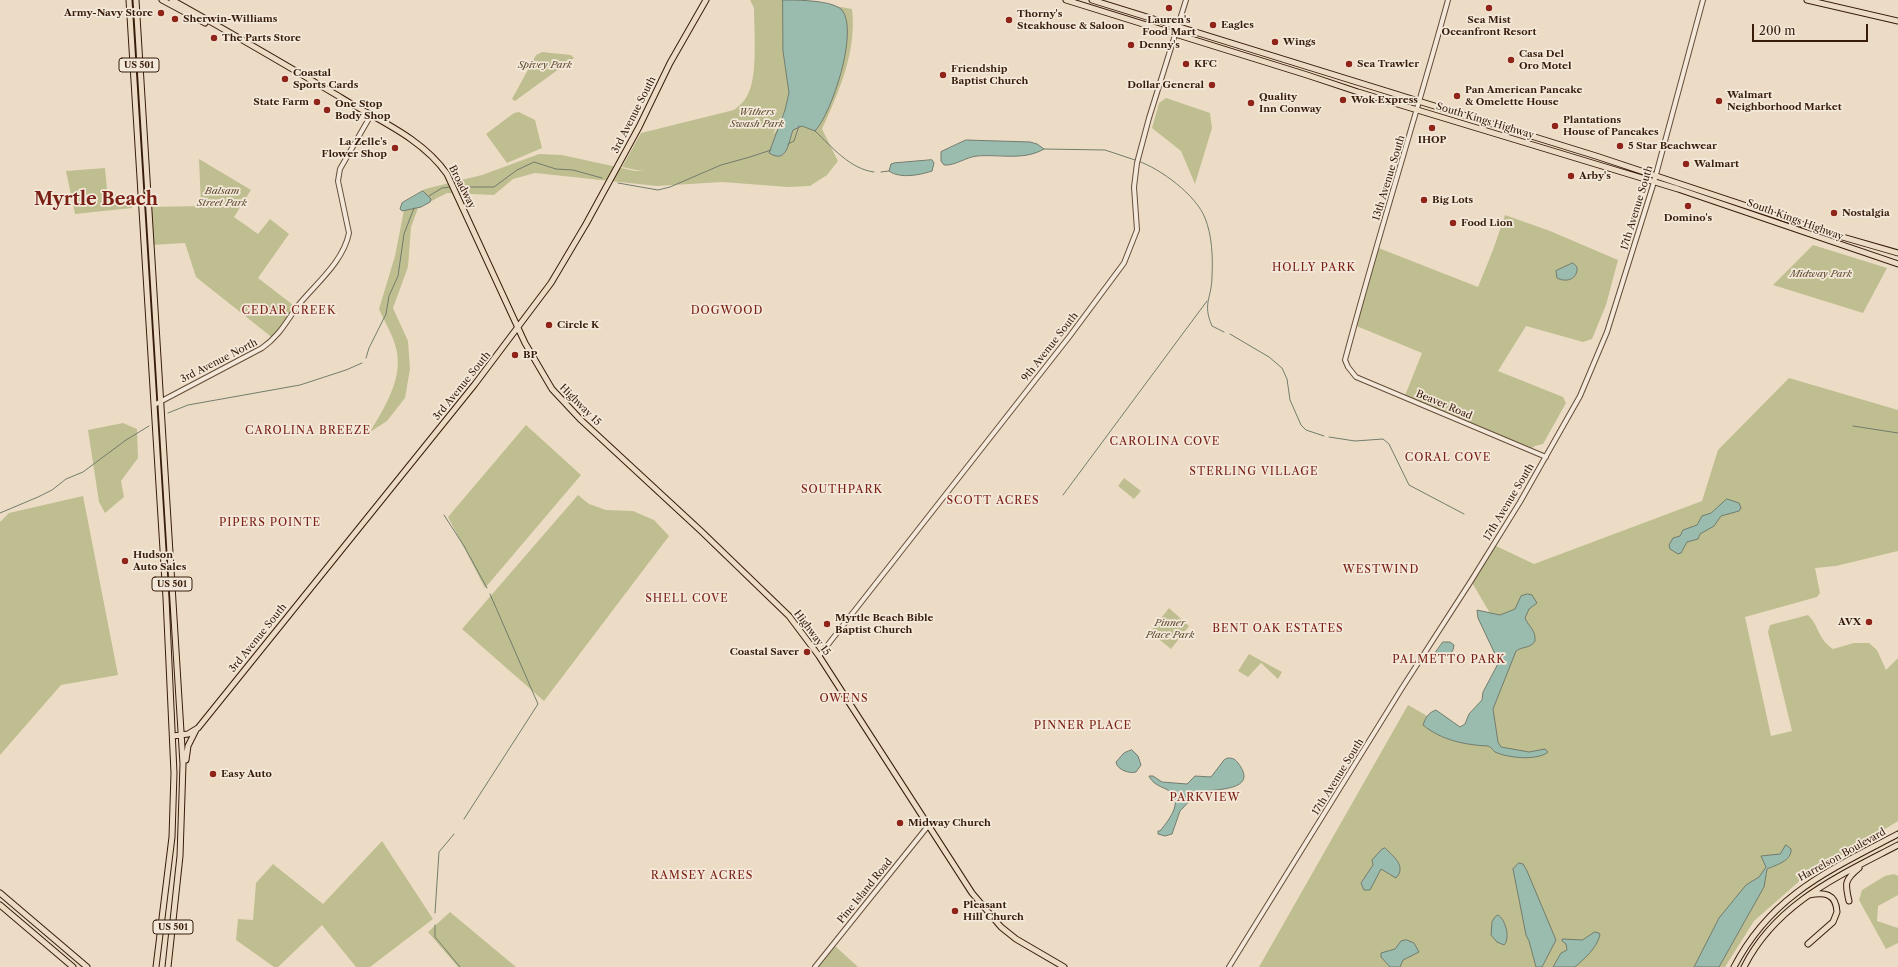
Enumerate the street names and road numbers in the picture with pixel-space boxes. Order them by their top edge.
road number: US 501 [119,58,159,72]
street label: 3rd Avenue South [609,75,659,155]
street label: South Kings Highway [1435,100,1535,142]
street label: 13th Avenue South [1370,134,1408,222]
street label: Broadway [446,163,478,211]
street label: 17th Avenue South [1618,164,1656,252]
street label: South Kings Highway [1745,197,1845,243]
street label: 9th Avenue South [1019,310,1081,384]
street label: 3rd Avenue North [179,336,259,386]
street label: 3rd Avenue South [431,349,493,423]
street label: Highway 15 [557,382,603,428]
street label: Beaver Road [1414,388,1474,422]
street label: 17th Avenue South [1481,461,1537,543]
road number: US 501 [152,577,192,591]
street label: 3rd Avenue South [227,601,289,675]
street label: Highway 15 [791,608,833,658]
street label: 17th Avenue South [1310,737,1366,817]
street label: Harrelson Boulevard [1796,826,1888,884]
street label: Pine Island Road [835,856,895,926]
road number: US 501 [153,920,193,934]

